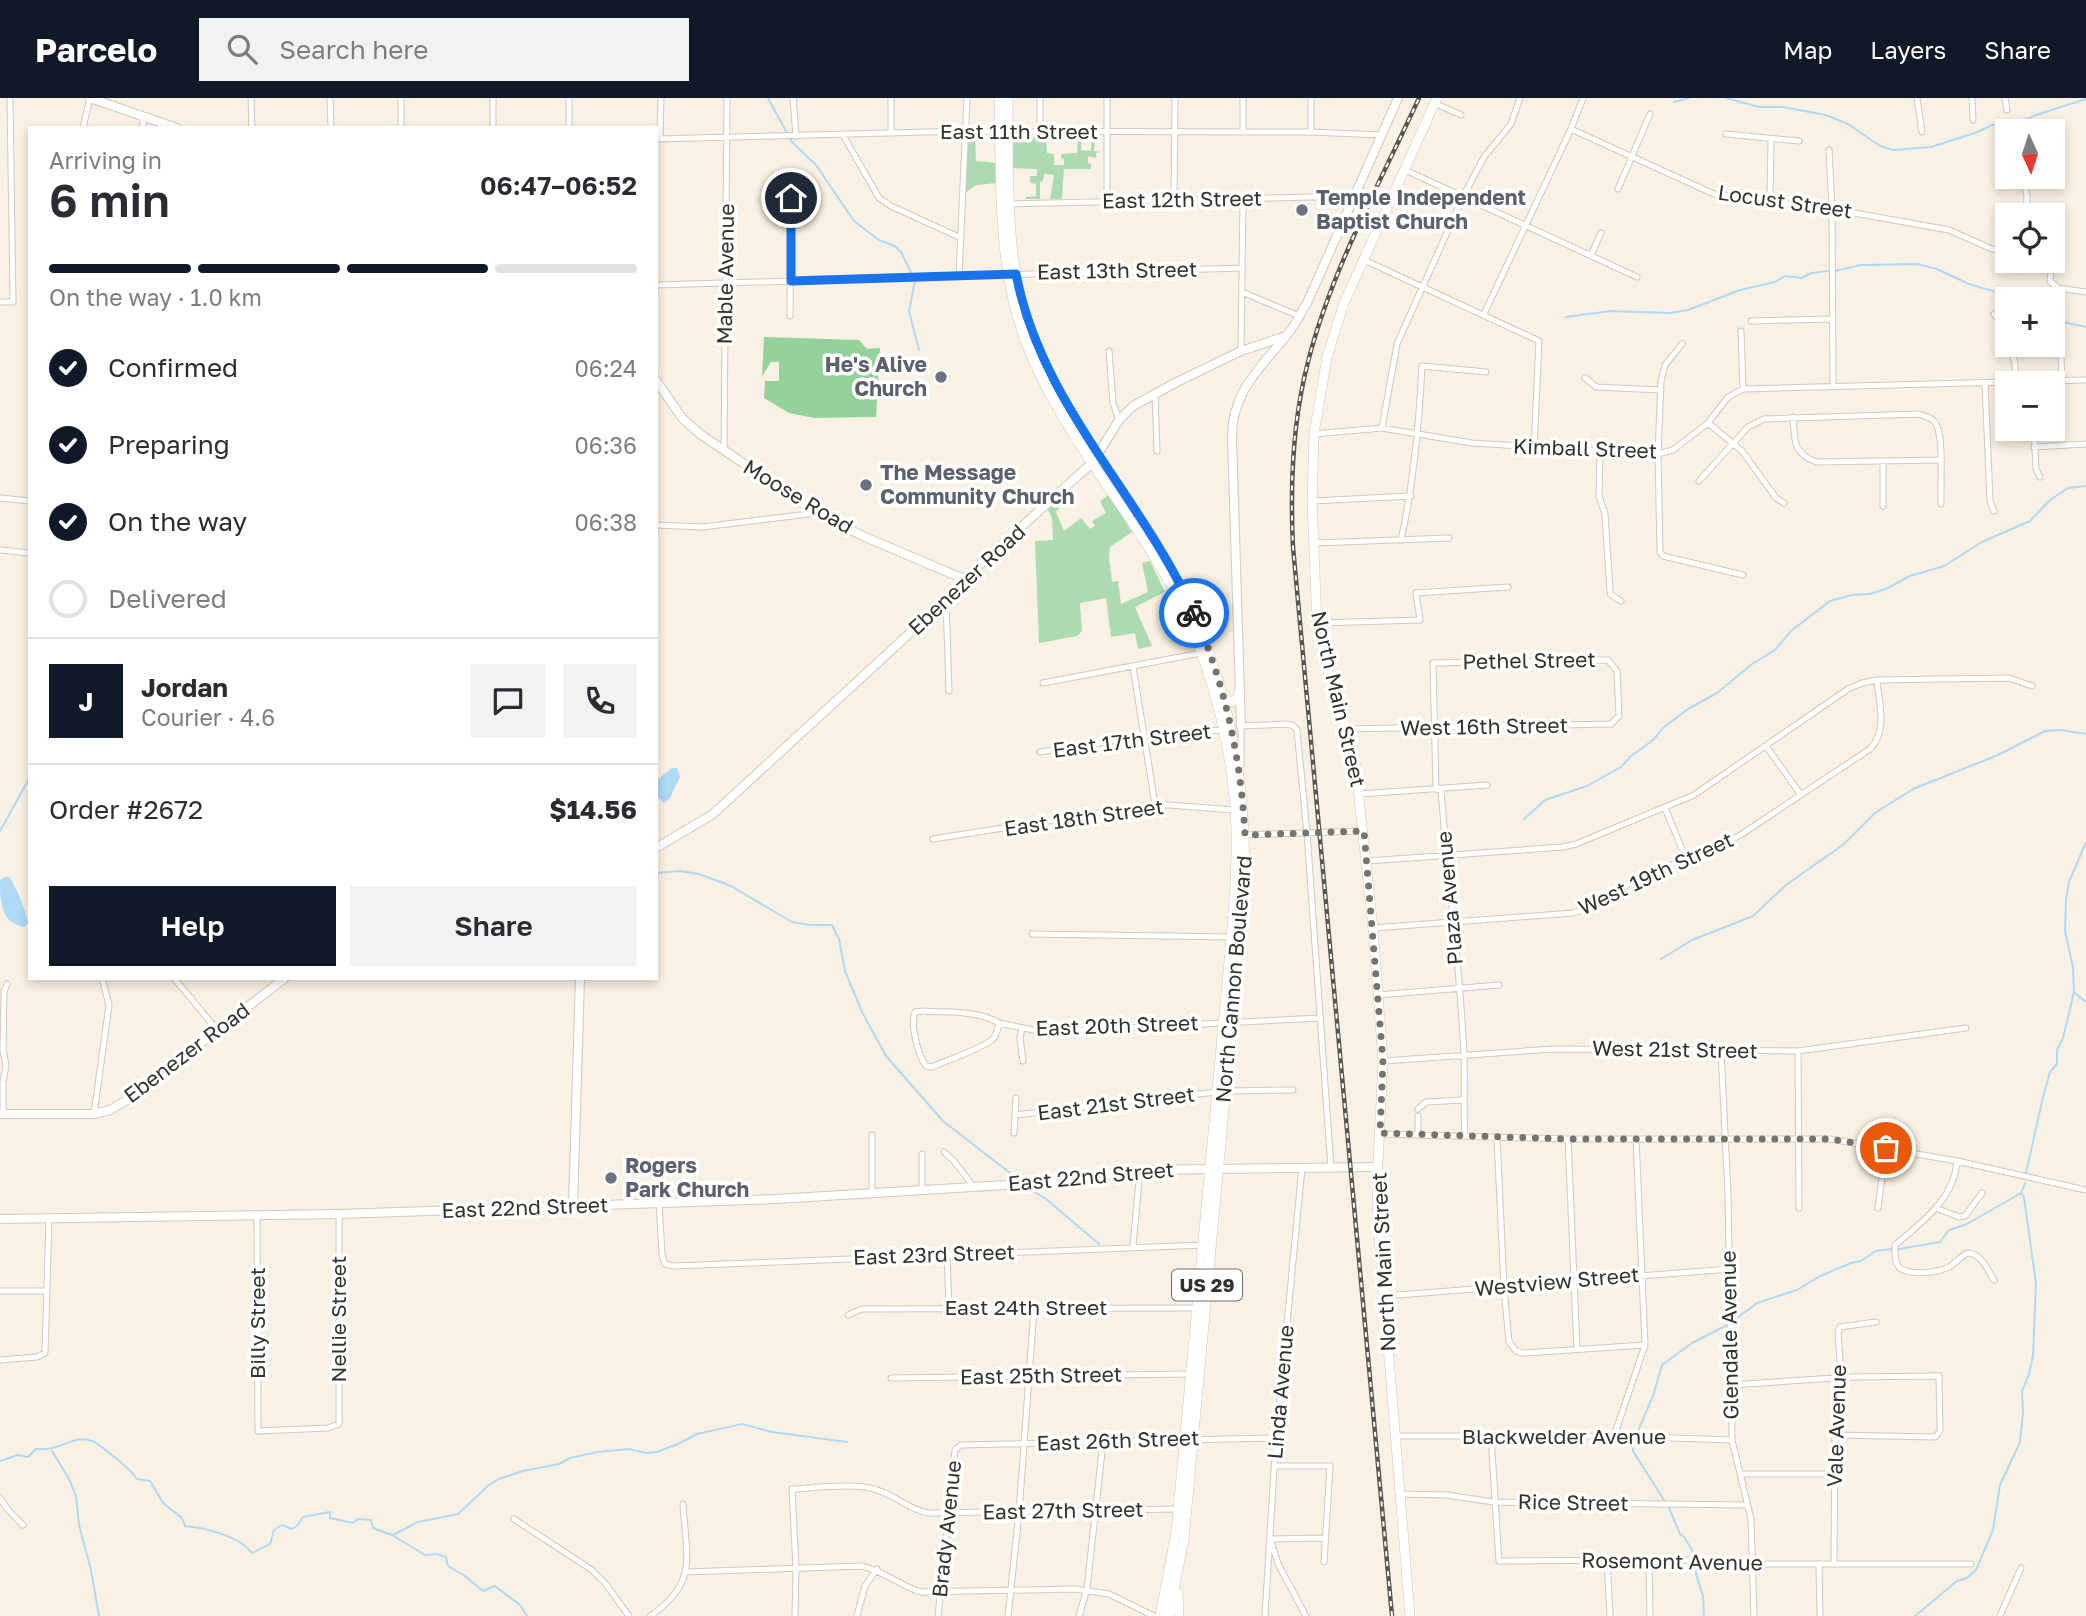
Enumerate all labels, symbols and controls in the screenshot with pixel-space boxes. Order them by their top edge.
search box [199,18,689,81]
text: Parcelo [35,30,157,69]
icon: search [223,30,261,68]
text: Search here [279,34,428,65]
text: Map [1783,35,1832,64]
text: Layers [1870,35,1946,64]
text: Share [1984,35,2051,64]
street label: East 11th Street [940,118,1098,144]
north arrow [1995,119,2065,189]
map controls [1995,119,2065,441]
text: Arriving in [49,146,162,174]
pin [761,168,821,228]
text: 06:47–06:52 [480,170,637,201]
text: 6 min [49,172,170,227]
icon: home [772,179,810,217]
street label: Locust Street [1716,179,1854,223]
place label: Temple Independent Baptist Church [1316,184,1526,234]
street label: East 12th Street [1102,185,1262,213]
marker: Temple Independent Baptist Church [1294,202,1310,218]
street label: Mable Avenue [711,203,739,345]
button: locate [1995,203,2065,273]
street label: East 13th Street [1037,256,1197,284]
text: On the way · 1.0 km [49,283,262,311]
button: + [1995,287,2065,357]
icon: check [49,349,87,387]
place label: He's Alive Church [825,351,927,401]
text: Confirmed [108,352,238,383]
text: 06:24 [575,354,637,382]
marker: He's Alive Church [933,369,949,385]
button: − [1995,371,2065,441]
icon: check [49,426,87,464]
text: Preparing [108,429,230,460]
text: 06:36 [575,431,637,459]
street label: Kimball Street [1512,432,1658,464]
street label: Moose Road [739,453,858,539]
place label: The Message Community Church [880,459,1074,509]
marker: The Message Community Church [858,477,874,493]
icon: check [49,503,87,541]
text: On the way [108,506,247,537]
text: 06:38 [574,508,637,536]
street label: Ebenezer Road [902,518,1030,640]
courier [1159,578,1229,648]
text: Delivered [108,583,227,614]
icon: bike [1175,594,1213,632]
street label: North Main Street [1306,608,1372,789]
street label: Pethel Street [1462,646,1596,674]
button: chat [471,664,545,738]
button: phone [563,664,637,738]
text: Jordan [141,672,228,703]
text: J [79,686,93,717]
text: Courier · 4.6 [141,703,275,731]
street label: West 16th Street [1400,712,1568,740]
street label: East 17th Street [1051,717,1213,763]
street label: East 18th Street [1002,793,1165,841]
text: Order #2672 [49,794,203,825]
text: $14.56 [549,794,637,825]
street label: West 19th Street [1574,826,1737,920]
street label: Plaza Avenue [1430,830,1468,966]
street label: North Cannon Boulevard [1209,854,1257,1104]
button: Help [49,886,336,966]
button: Share [350,886,637,966]
street label: Ebenezer Road [118,996,254,1108]
street label: East 20th Street [1035,1009,1199,1041]
street label: West 21st Street [1592,1035,1758,1063]
street label: East 21st Street [1036,1080,1196,1126]
pin [1856,1118,1916,1178]
icon: bag [1867,1129,1905,1167]
place label: Rogers Park Church [625,1152,749,1202]
street label: East 22nd Street [1007,1156,1175,1196]
marker: Rogers Park Church [603,1170,619,1186]
street label: North Main Street [1365,1172,1401,1352]
street label: East 22nd Street [441,1191,609,1223]
street label: East 23rd Street [853,1238,1015,1270]
street label: Glendale Avenue [1715,1250,1743,1420]
street label: Nellie Street [325,1256,351,1382]
street label: Westview Street [1473,1261,1640,1301]
street label: Billy Street [244,1267,270,1379]
road number: US 29 [1172,1270,1242,1301]
street label: East 24th Street [945,1294,1107,1320]
street label: Linda Avenue [1261,1324,1299,1460]
street label: East 25th Street [960,1361,1122,1389]
street label: Vale Avenue [1821,1364,1851,1488]
street label: Blackwelder Avenue [1462,1423,1666,1449]
street label: East 26th Street [1036,1424,1200,1456]
street label: Brady Avenue [926,1459,966,1599]
street label: Rice Street [1517,1488,1629,1516]
street label: East 27th Street [982,1496,1144,1524]
street label: Rosemont Avenue [1581,1546,1763,1576]

